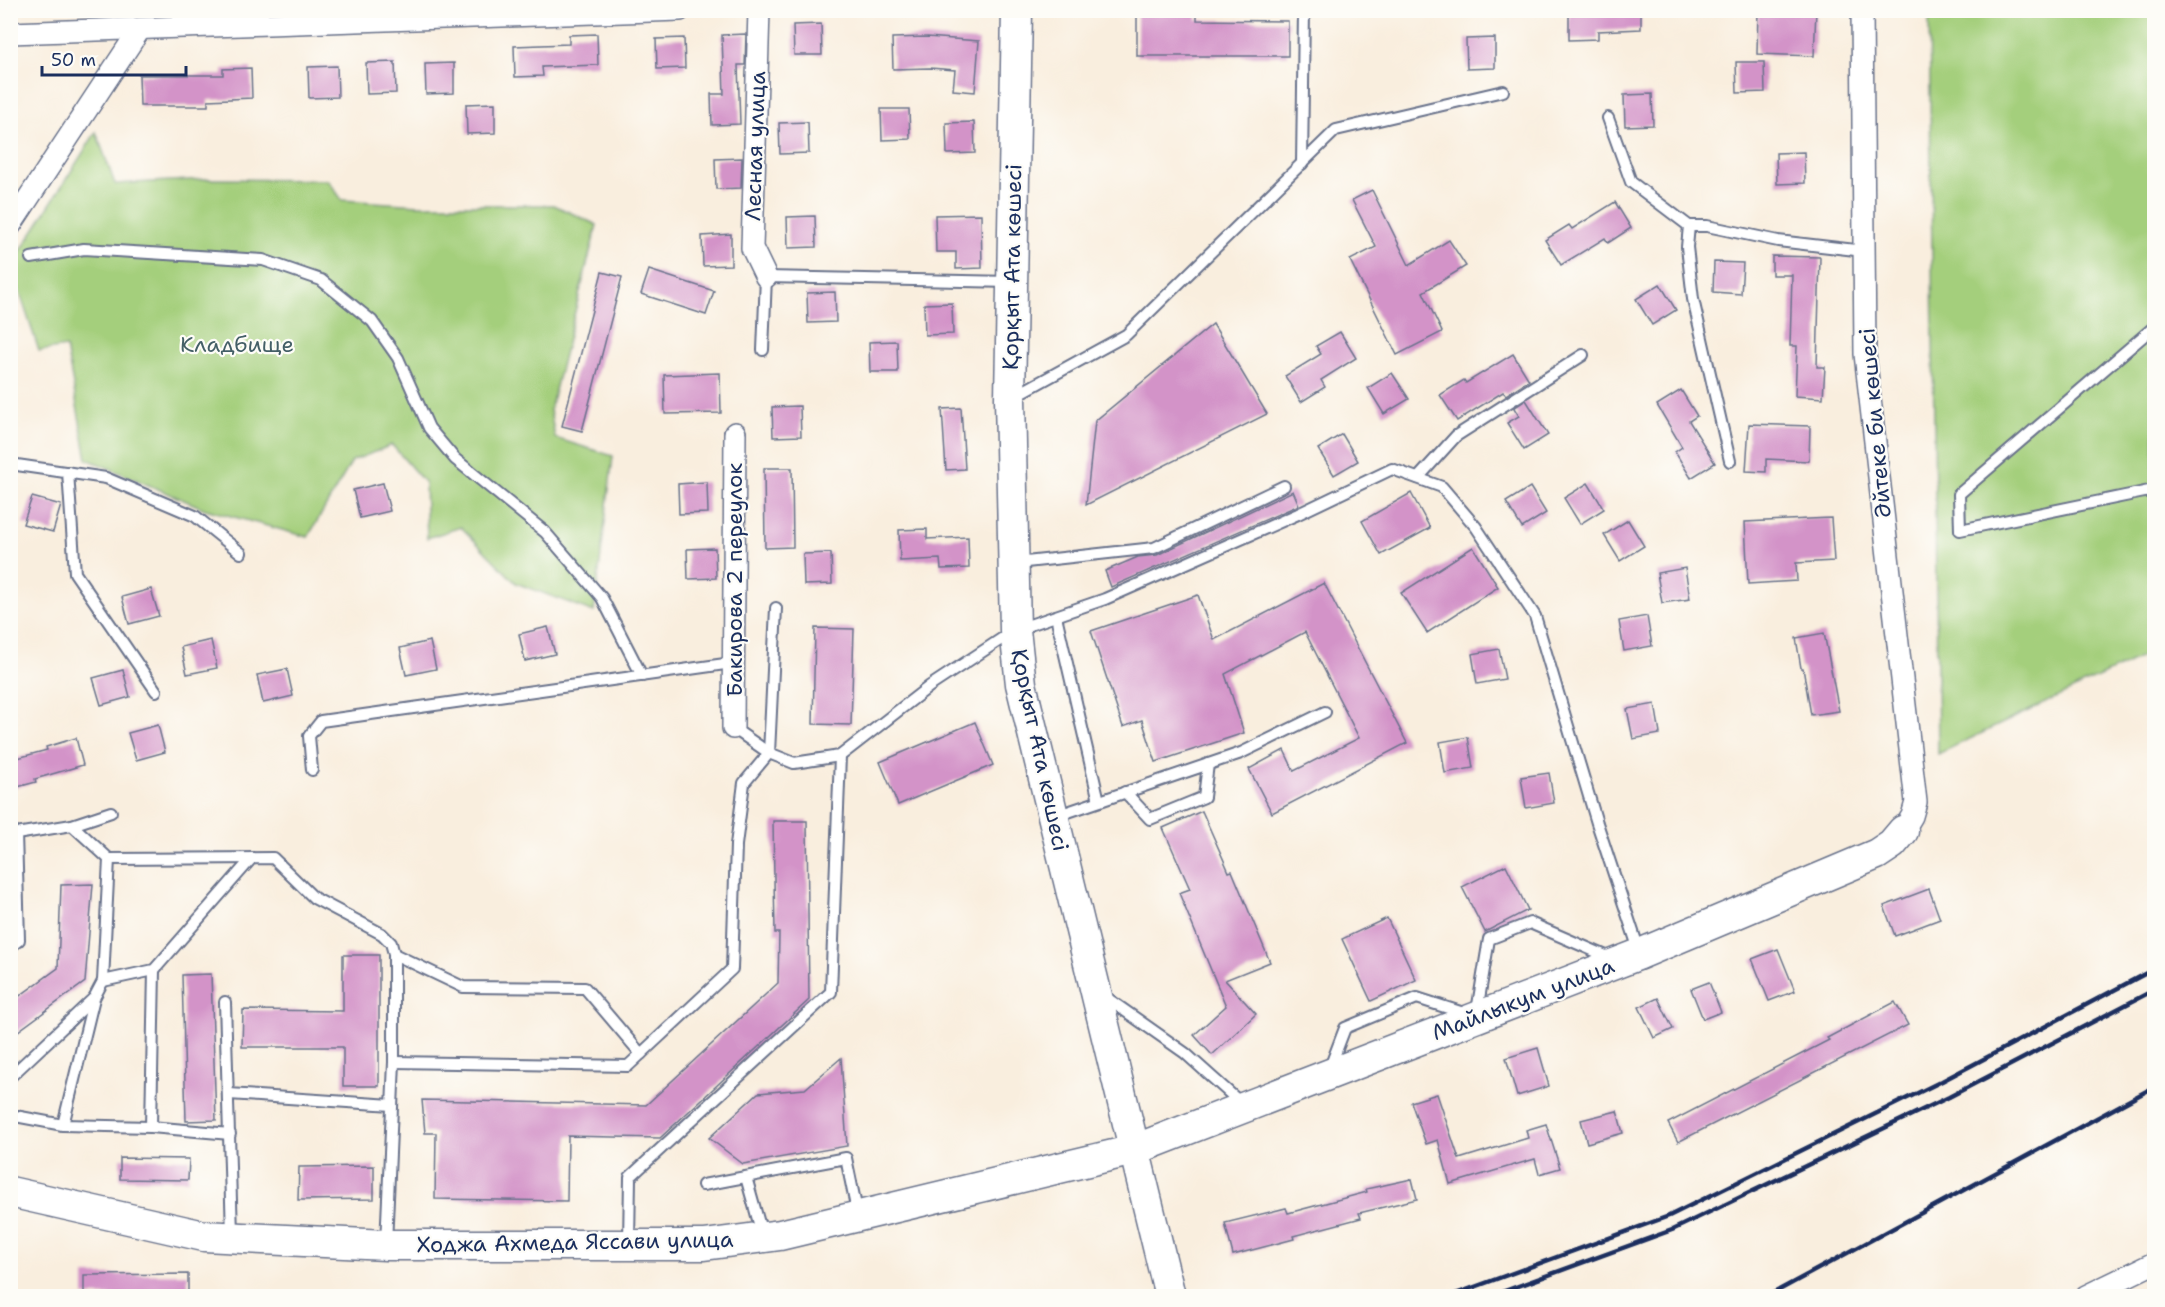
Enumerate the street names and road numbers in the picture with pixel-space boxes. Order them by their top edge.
street label: Лесная улица [738,70,772,221]
street label: Қорқыт Ата көшесі [996,164,1028,370]
street label: Әйтеке би көшесі [1852,327,1898,519]
street label: Бакирова 2 переулок [720,463,749,697]
street label: Қорқыт Ата көшесі [1004,646,1076,854]
street label: Майлыкум улица [1428,951,1619,1047]
street label: Ходжа Ахмеда Яссави улица [416,1225,734,1259]

